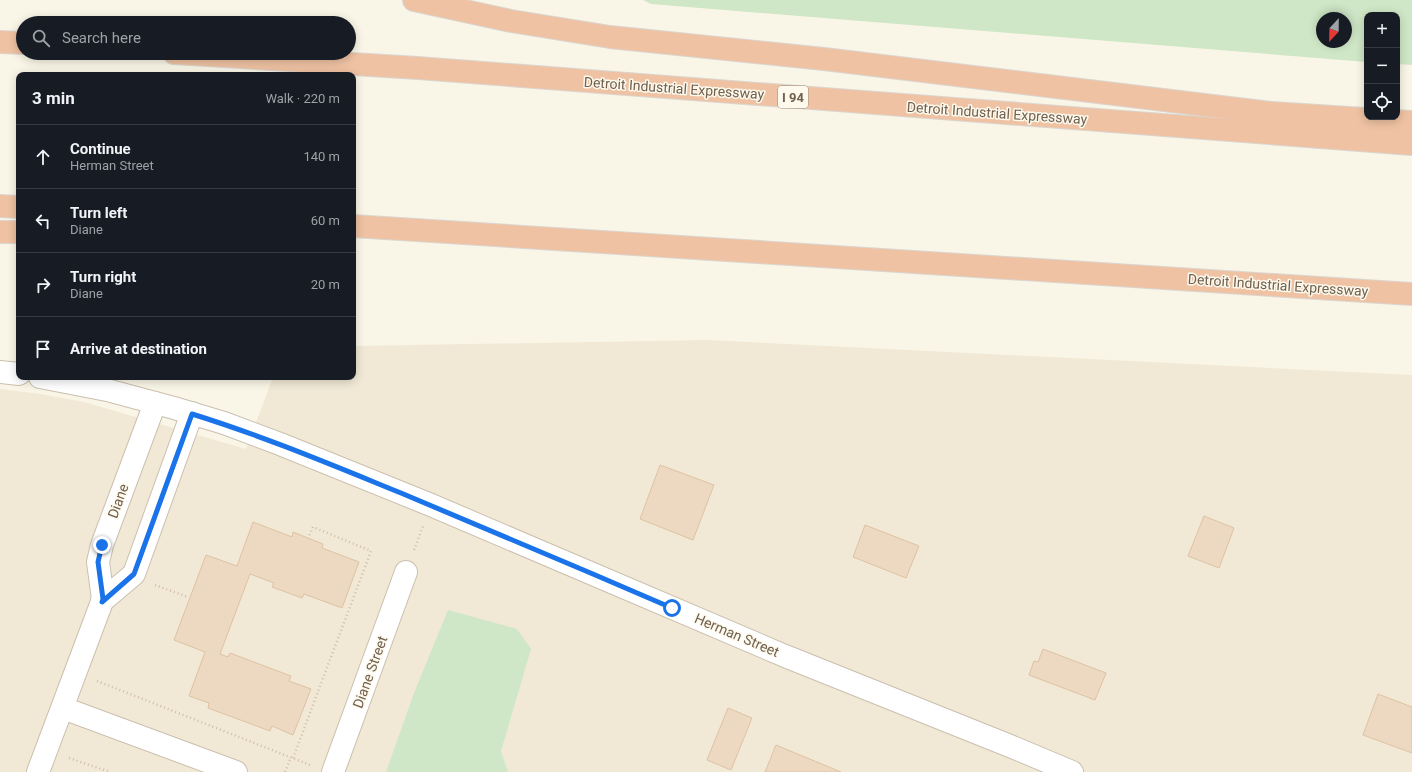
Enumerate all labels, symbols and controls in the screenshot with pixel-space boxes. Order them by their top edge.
north arrow [1316,12,1352,48]
map controls [1364,12,1400,120]
button: + [1364,12,1400,48]
search box [16,16,356,60]
icon: search [30,27,52,49]
text: Search here [62,29,141,47]
button: − [1364,48,1400,84]
street label: Detroit Industrial Expressway [583,74,765,102]
button: locate [1364,84,1400,120]
road number: I 94 [778,86,808,108]
text: 3 min [32,88,75,108]
text: Walk · 220 m [265,91,340,106]
street label: Detroit Industrial Expressway [906,99,1088,127]
text: Continue [70,140,131,158]
icon: ahead [32,146,54,168]
text: 140 m [303,149,340,164]
text: Herman Street [70,158,154,173]
text: Turn left [70,204,127,222]
icon: left [32,210,54,232]
text: 60 m [311,213,340,228]
text: Diane [70,222,103,237]
text: Turn right [70,268,136,286]
street label: Detroit Industrial Expressway [1187,271,1369,299]
icon: right [32,274,54,296]
text: 20 m [311,277,340,292]
text: Diane [70,286,103,301]
icon: arrive [32,338,54,360]
text: Arrive at destination [70,340,207,358]
street label: Diane [104,482,132,520]
route end [93,536,111,554]
route start [663,599,681,617]
street label: Herman Street [692,610,782,660]
street label: Diane Street [350,633,391,710]

